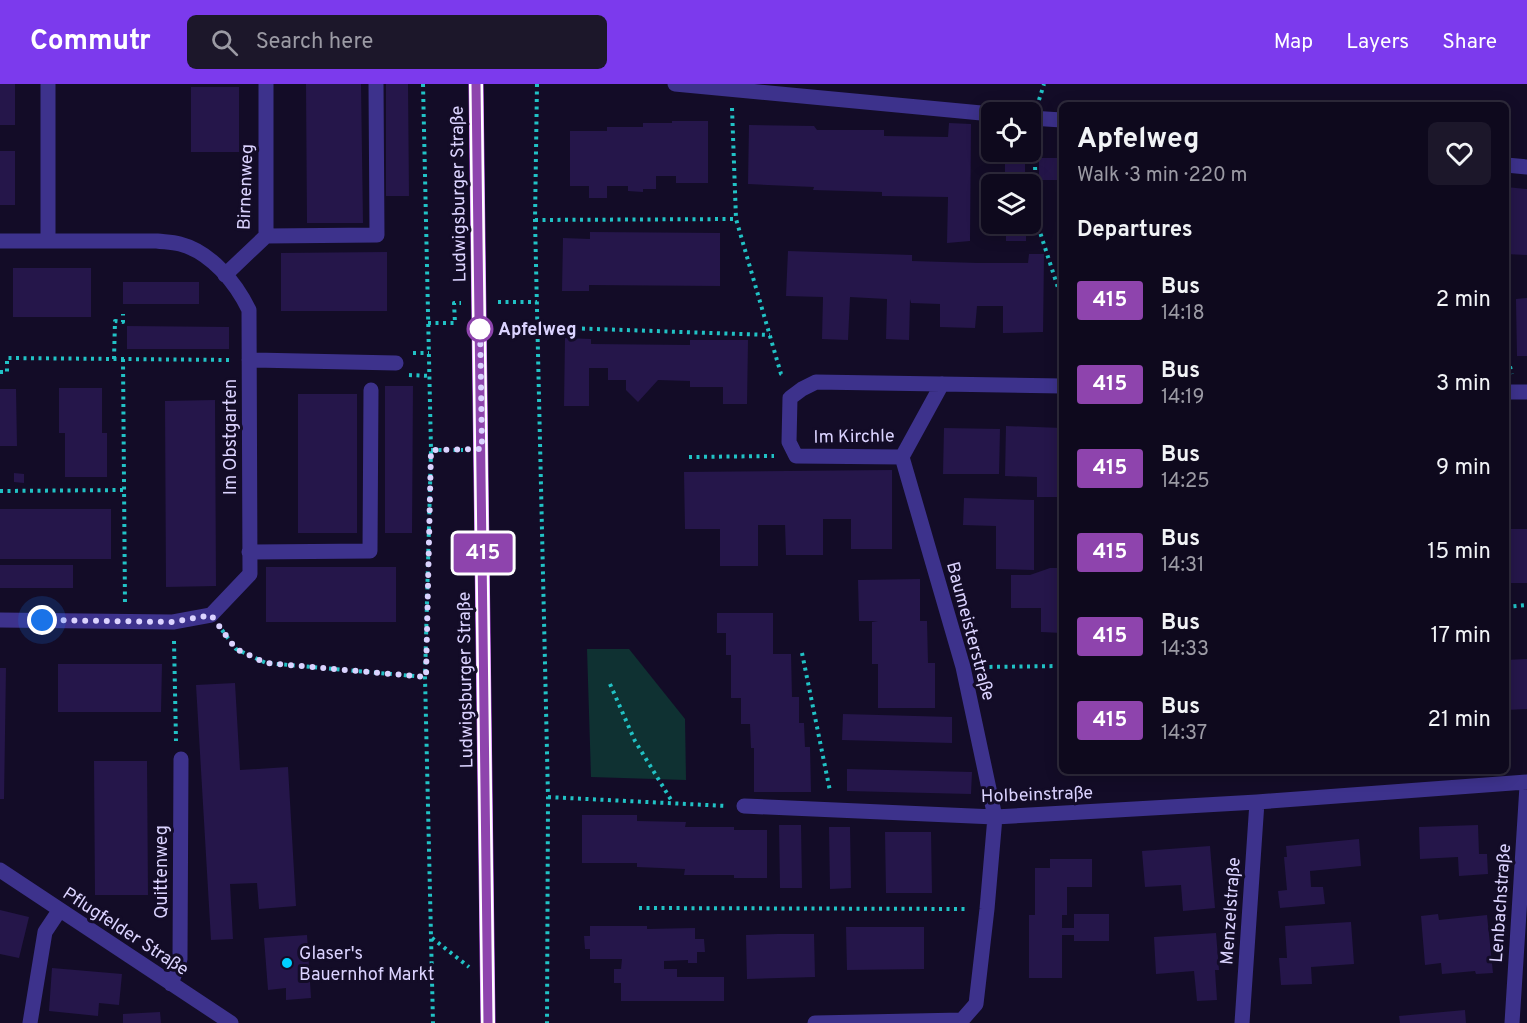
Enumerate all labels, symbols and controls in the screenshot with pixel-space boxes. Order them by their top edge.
search box [187,15,607,69]
text: Commutr [30,24,151,60]
icon: search [208,26,241,59]
text: Search here [256,29,373,56]
text: Map [1274,29,1313,56]
text: Layers [1346,29,1409,56]
text: Share [1442,29,1497,56]
map controls [981,102,1041,234]
button: locate [981,102,1041,162]
street label: Ludwigsburger Straße [446,105,473,283]
text: Apfelweg [1077,122,1199,158]
button: heart [1428,122,1491,185]
street label: Birnenweg [233,143,259,231]
text: Walk · 3 min · 220 m [1077,163,1247,189]
button: layers [981,174,1041,234]
text: Departures [1077,217,1193,244]
text: Bus [1161,274,1200,301]
text: 415 [1093,287,1127,314]
text: 2 min [1436,287,1491,314]
text: 14:18 [1161,301,1205,327]
marker: Apfelweg [467,316,493,342]
place label: Apfelweg [498,319,577,342]
text: Bus [1161,358,1200,385]
text: 415 [1093,371,1127,398]
text: 3 min [1436,371,1491,398]
street label: Im Obstgarten [220,379,243,495]
text: 14:19 [1161,385,1204,411]
street label: Im Kirchle [813,425,895,450]
text: Bus [1161,442,1200,469]
text: 415 [1093,455,1127,482]
text: 9 min [1436,455,1491,482]
text: 14:25 [1161,469,1210,495]
text: Bus [1161,526,1200,553]
line badge: 415 [448,534,518,572]
text: 415 [1093,539,1127,566]
text: 15 min [1427,539,1491,566]
text: 415 [466,540,500,567]
text: 14:31 [1161,553,1204,579]
street label: Baumeisterstraße [940,559,999,703]
street label: Ludwigsburger Straße [453,591,480,769]
your location [27,605,57,635]
text: Bus [1161,610,1200,637]
text: 415 [1093,623,1127,650]
text: 17 min [1431,623,1491,650]
text: 14:33 [1161,637,1209,663]
text: Bus [1161,694,1200,721]
text: 415 [1093,707,1127,734]
text: 21 min [1428,707,1491,734]
text: 14:37 [1161,721,1207,747]
street label: Holbeinstraße [981,782,1094,809]
street label: Quittenweg [151,825,174,919]
street label: Lenbachstraße [1486,843,1517,963]
street label: Menzelstraße [1216,856,1247,966]
street label: Pflugfelder Straße [58,883,193,982]
place label: Glaser's Bauernhof Markt [299,943,435,987]
marker: Glaser's Bauernhof Markt [280,956,294,970]

